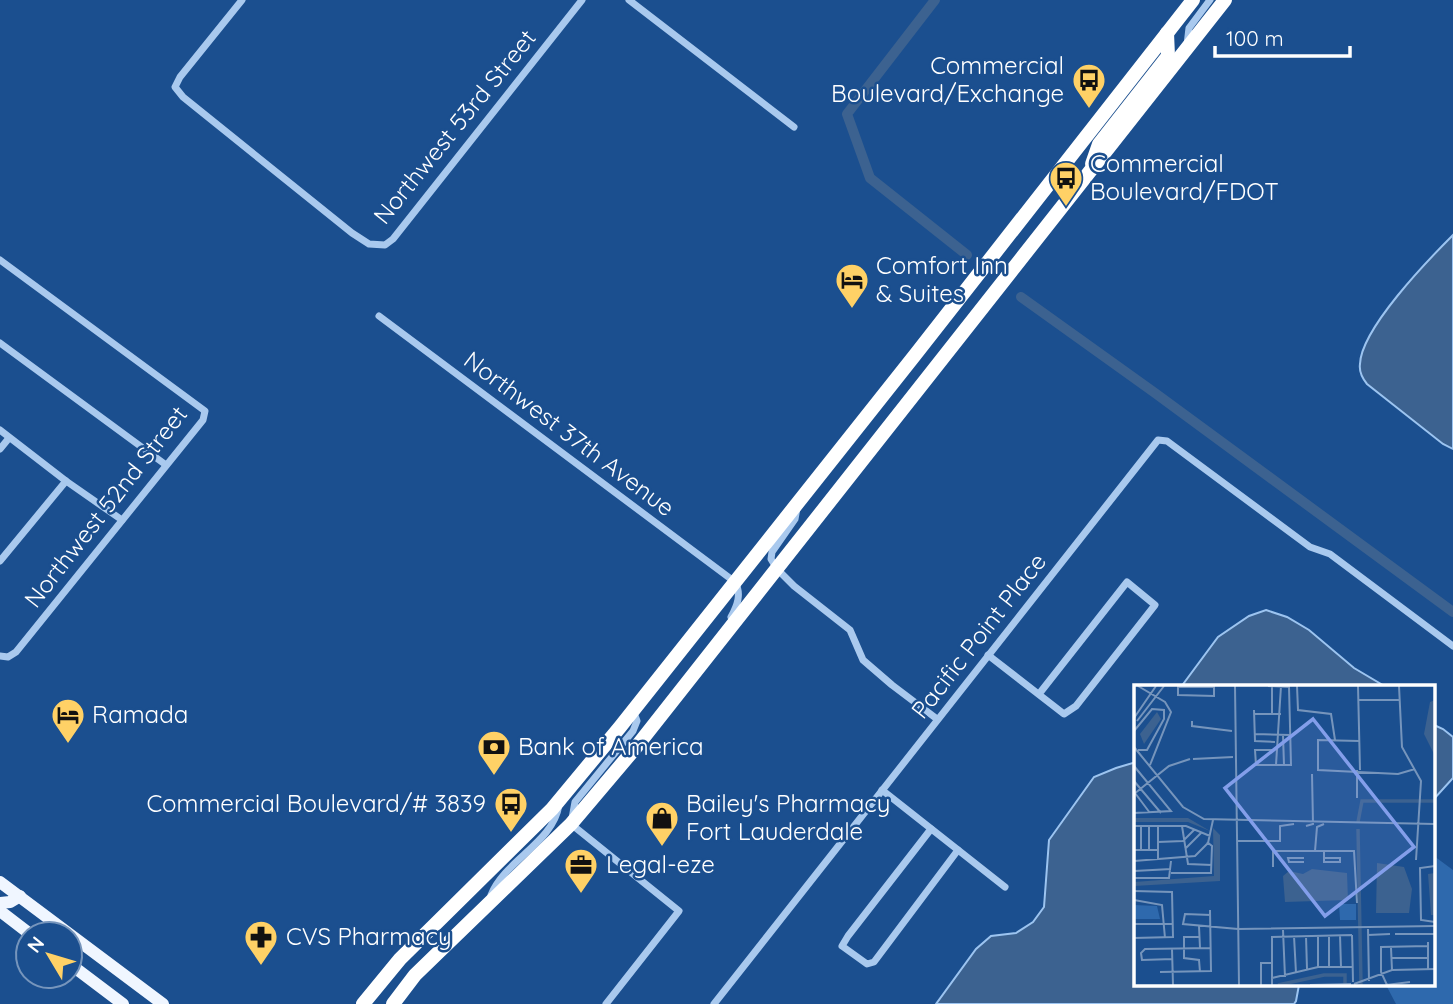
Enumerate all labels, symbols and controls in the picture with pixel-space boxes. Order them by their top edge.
scale bar [1215,14,1350,58]
street label: Northwest 53rd Street [367,23,542,230]
text: 100 m [1226,25,1284,51]
place label: Commercial Boulevard/Exchange [831,50,1064,108]
bus stop icon: Commercial Boulevard/Exchange [1070,61,1108,110]
place label: Commercial Boulevard/FDOT [1090,148,1279,206]
bus stop icon: Commercial Boulevard/FDOT [1047,159,1085,208]
place label: Comfort Inn & Suites [876,250,1008,308]
hotel icon: Comfort Inn & Suites [833,261,871,310]
street label: Northwest 37th Avenue [458,344,681,522]
street label: Northwest 52nd Street [17,400,193,613]
street label: Pacific Point Place [904,547,1052,724]
inset map [1134,685,1436,986]
hotel icon: Ramada [49,696,87,745]
place label: Ramada [92,699,188,729]
bank icon: Bank of America [475,728,513,777]
place label: Bank of America [518,731,703,761]
bus stop icon: Commercial Boulevard/# 3839 [492,785,530,834]
place label: Commercial Boulevard/# 3839 [146,788,486,818]
place label: Bailey's Pharmacy Fort Lauderdale [686,788,890,846]
shop icon: Bailey's Pharmacy Fort Lauderdale [643,799,681,848]
office icon: Legal-eze [562,846,600,895]
place label: Legal-eze [606,849,715,879]
pharmacy icon: CVS Pharmacy [242,918,280,967]
north arrow [14,920,84,990]
place label: CVS Pharmacy [286,921,452,951]
text: N [22,932,49,957]

